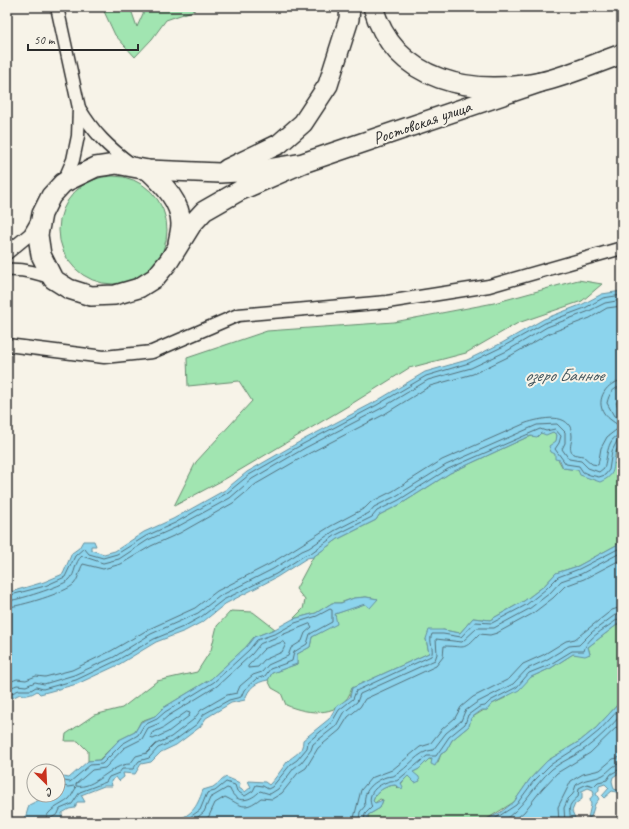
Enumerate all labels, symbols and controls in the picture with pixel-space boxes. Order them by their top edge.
scale bar [28,26,138,52]
text: 50 m [34,32,56,48]
street label: Ростовская улица [370,95,475,149]
water label: озеро Банное [525,364,606,387]
north arrow [26,763,66,803]
text: С [43,785,55,800]

